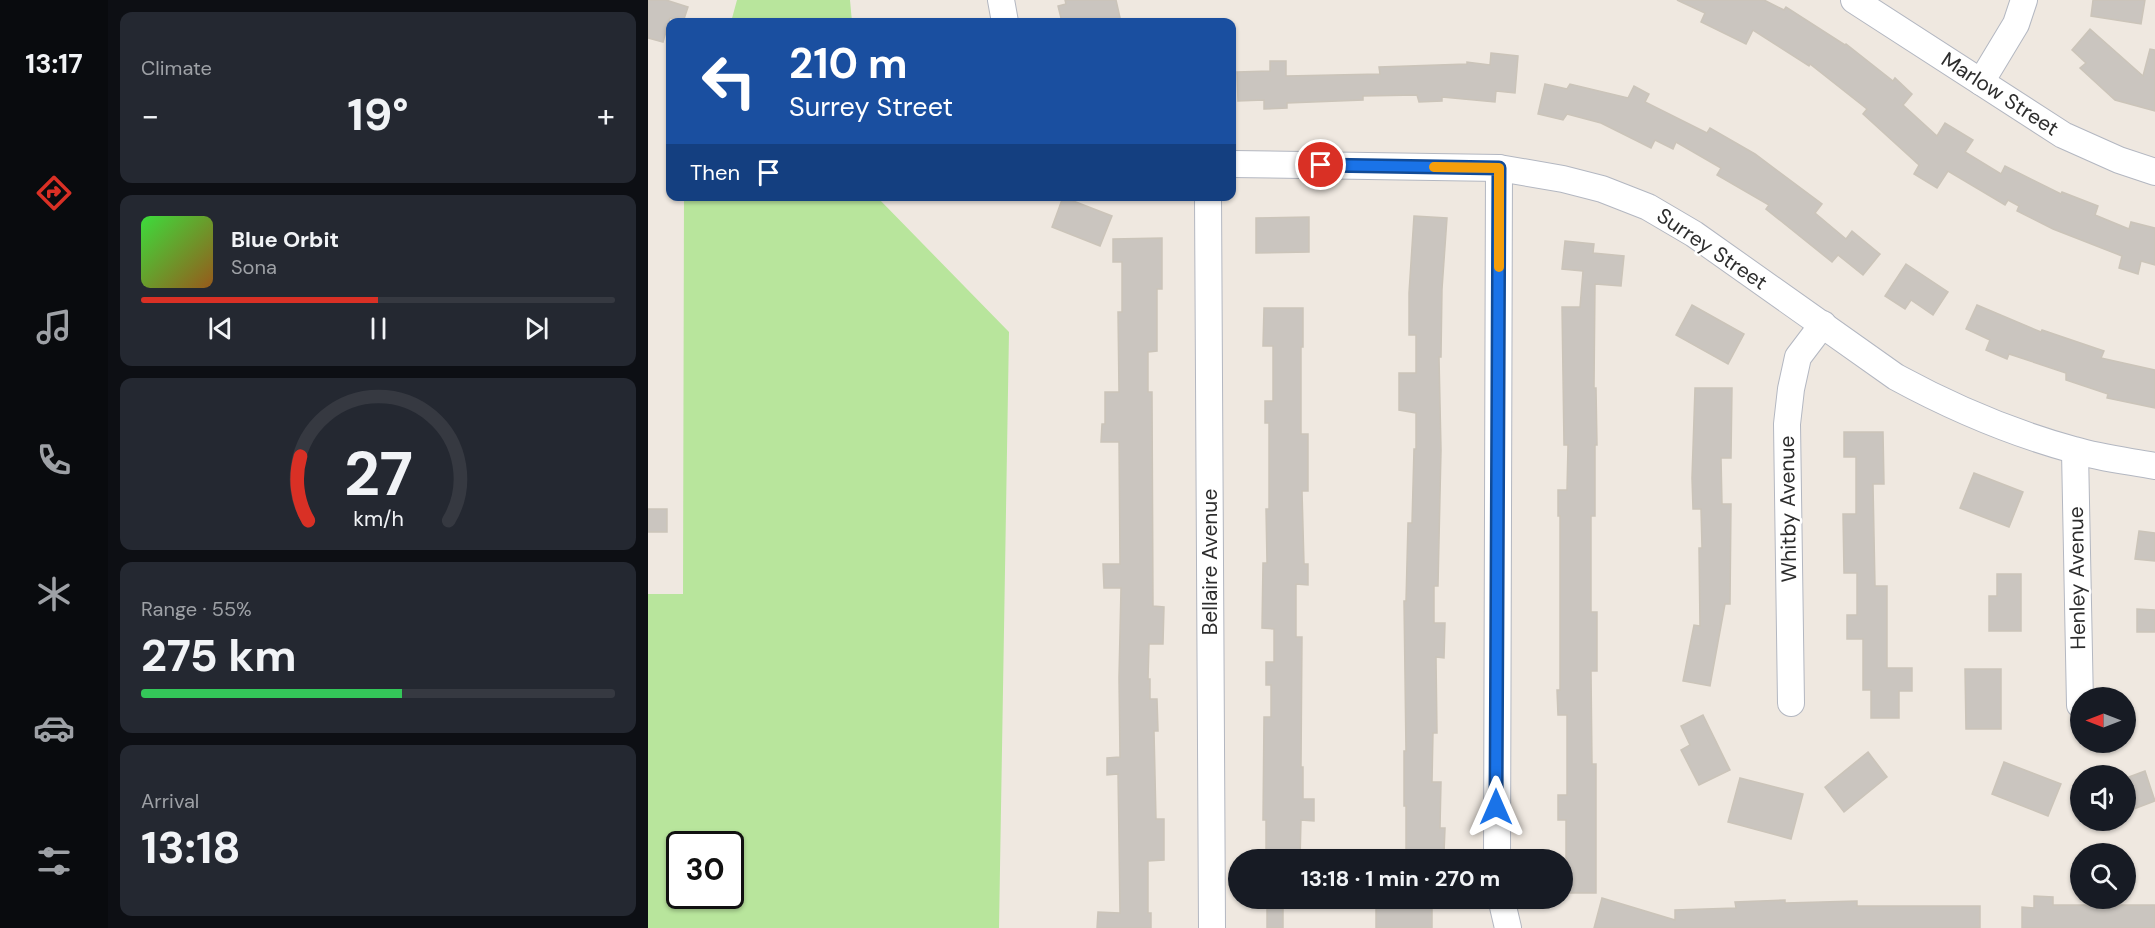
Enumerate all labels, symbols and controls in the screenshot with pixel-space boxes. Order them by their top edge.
text: 210 m [789,36,907,91]
icon: left [690,42,768,120]
text: 13:17 [25,46,83,81]
street label: Marlow Street [1936,46,2064,142]
text: Climate [141,55,212,81]
text: 19° [347,85,409,144]
text: Surrey Street [789,89,953,124]
text: − [141,94,159,137]
text: + [597,94,615,137]
pin [1295,139,1346,190]
icon: arrive [1304,148,1337,181]
icon: arrive [752,156,785,189]
text: Then [690,158,740,187]
icon: directions [33,172,75,214]
street label: Surrey Street [1651,202,1773,296]
text: Blue Orbit [231,225,339,254]
text: Sona [231,254,277,280]
icon: music [33,306,75,348]
icon: previous [204,312,237,345]
icon: pause [362,312,395,345]
icon: next [520,312,553,345]
text: 27 [343,433,413,514]
street label: Whitby Avenue [1773,435,1803,583]
icon: phone [33,439,75,481]
street label: Bellaire Avenue [1196,489,1224,635]
text: km/h [353,505,403,533]
street label: Henley Avenue [2062,506,2092,650]
icon: climate [33,573,75,615]
text: Range · 55% [141,596,252,622]
text: 275 km [141,626,297,685]
north arrow [2070,687,2136,753]
map controls [2070,687,2136,909]
icon: car [33,707,75,749]
button: sound [2070,765,2136,831]
position arrow [1464,775,1528,839]
text: Arrival [141,788,199,814]
text: 13:18 [141,818,241,877]
speed limit sign: 30 [666,831,744,909]
icon: filters [33,840,75,882]
button: search [2070,843,2136,909]
text: 13:18 · 1 min · 270 m [1301,864,1500,893]

